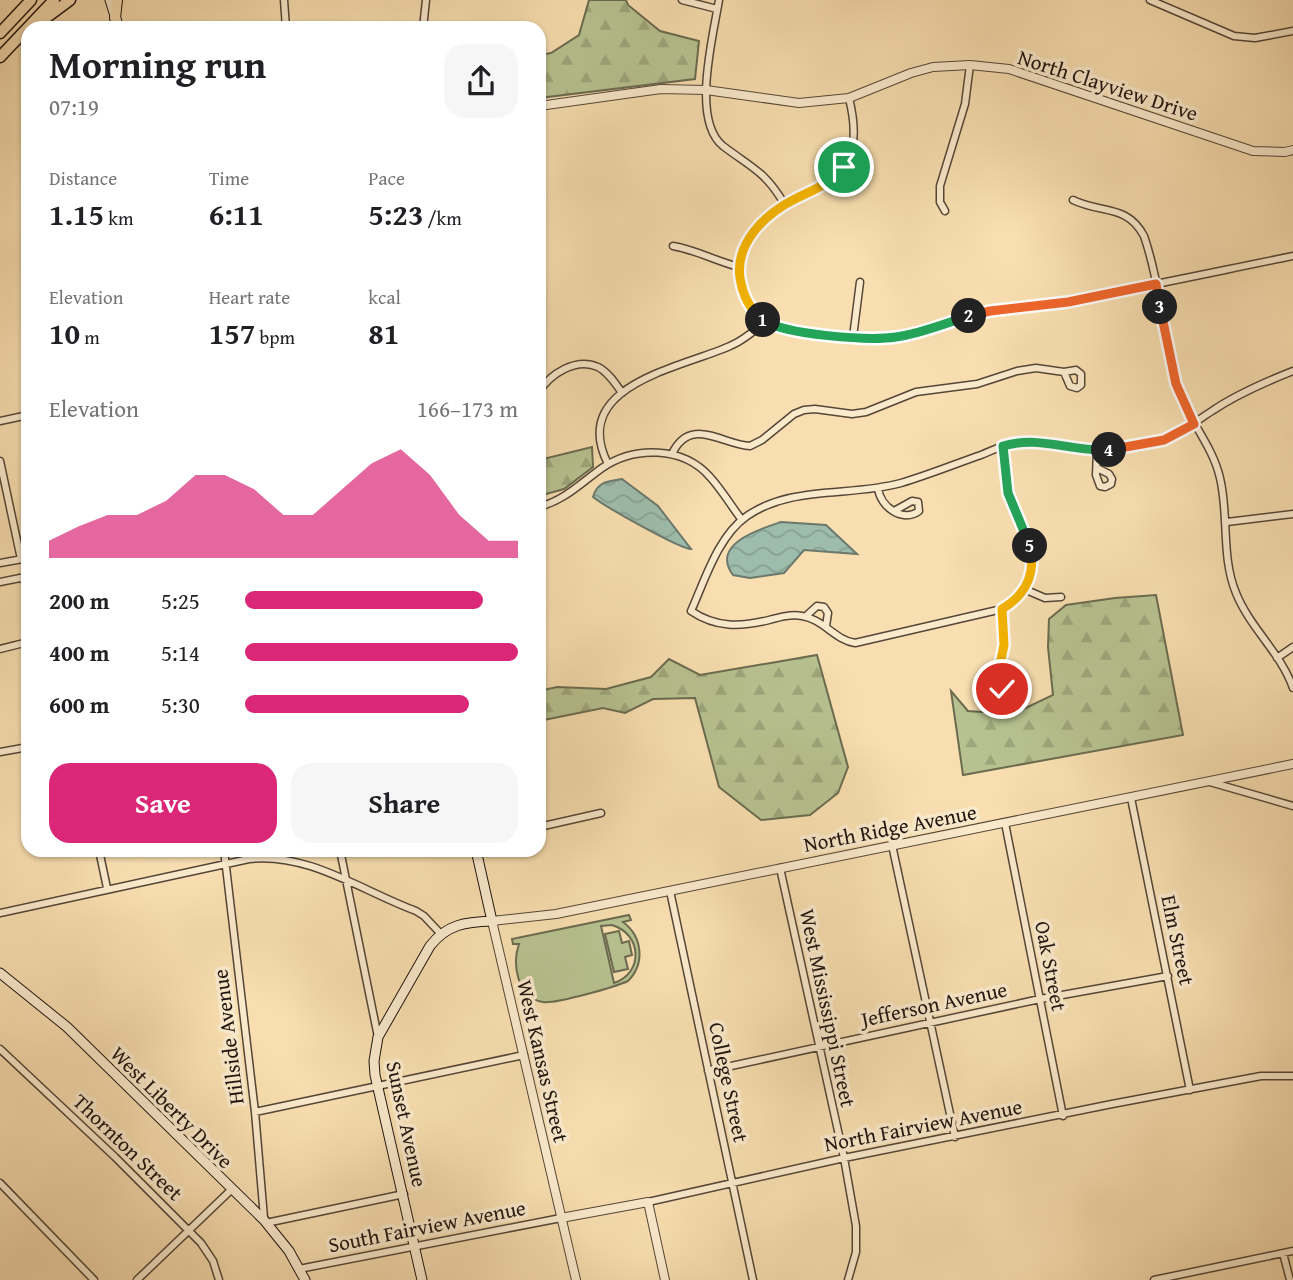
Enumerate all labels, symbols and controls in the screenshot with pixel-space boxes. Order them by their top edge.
text: Morning run [49,36,266,92]
street label: North Clayview Drive [1014,41,1202,129]
button: share [444,44,518,118]
text: 07:19 [49,90,99,123]
pin [814,137,874,197]
icon: arrive [825,148,863,186]
text: Distance [49,164,117,192]
text: Time [209,164,249,192]
text: Pace [368,164,405,192]
text: 1.15 [49,192,104,236]
text: 6:11 [209,192,264,236]
text: 5:23 [368,192,423,236]
text: km [104,204,133,232]
text: /km [423,204,462,232]
text: Elevation [49,283,123,311]
text: Heart rate [209,283,290,311]
text: kcal [368,283,401,311]
pin: 3 [1142,290,1178,324]
text: 3 [1155,292,1164,320]
pin: 2 [951,298,986,334]
text: 2 [964,301,973,329]
pin: 1 [746,302,780,338]
text: 1 [758,305,767,333]
text: 10 [49,311,80,355]
text: 157 [209,311,255,355]
text: 81 [368,311,399,355]
text: m [80,323,100,351]
text: bpm [255,323,295,351]
text: Elevation [49,392,139,425]
text: 166–173 m [417,392,518,425]
pin: 4 [1092,433,1126,468]
text: 4 [1104,435,1113,463]
pin: 5 [1012,528,1048,564]
text: 5 [1025,531,1034,559]
text: 200 m [49,584,110,617]
text: 5:25 [161,584,200,617]
text: 400 m [49,636,110,669]
text: 5:14 [161,636,200,669]
pin [972,659,1032,719]
icon: check [983,670,1021,708]
text: 600 m [49,688,110,721]
text: 5:30 [161,688,200,721]
button: Save [49,763,277,843]
button: Share [291,763,518,843]
street label: North Ridge Avenue [801,796,979,860]
street label: Elm Street [1153,892,1203,989]
street label: West Mississippi Street [792,906,864,1110]
street label: Oak Street [1027,918,1075,1014]
street label: Hillside Avenue [204,967,252,1106]
street label: Jefferson Avenue [855,973,1010,1035]
street label: West Kansas Street [509,977,577,1146]
street label: College Street [701,1019,757,1145]
street label: West Liberty Drive [104,1039,240,1175]
street label: Sunset Avenue [379,1058,436,1190]
street label: Thornton Street [66,1086,190,1208]
street label: North Fairview Avenue [821,1091,1025,1159]
street label: South Fairview Avenue [326,1192,528,1260]

